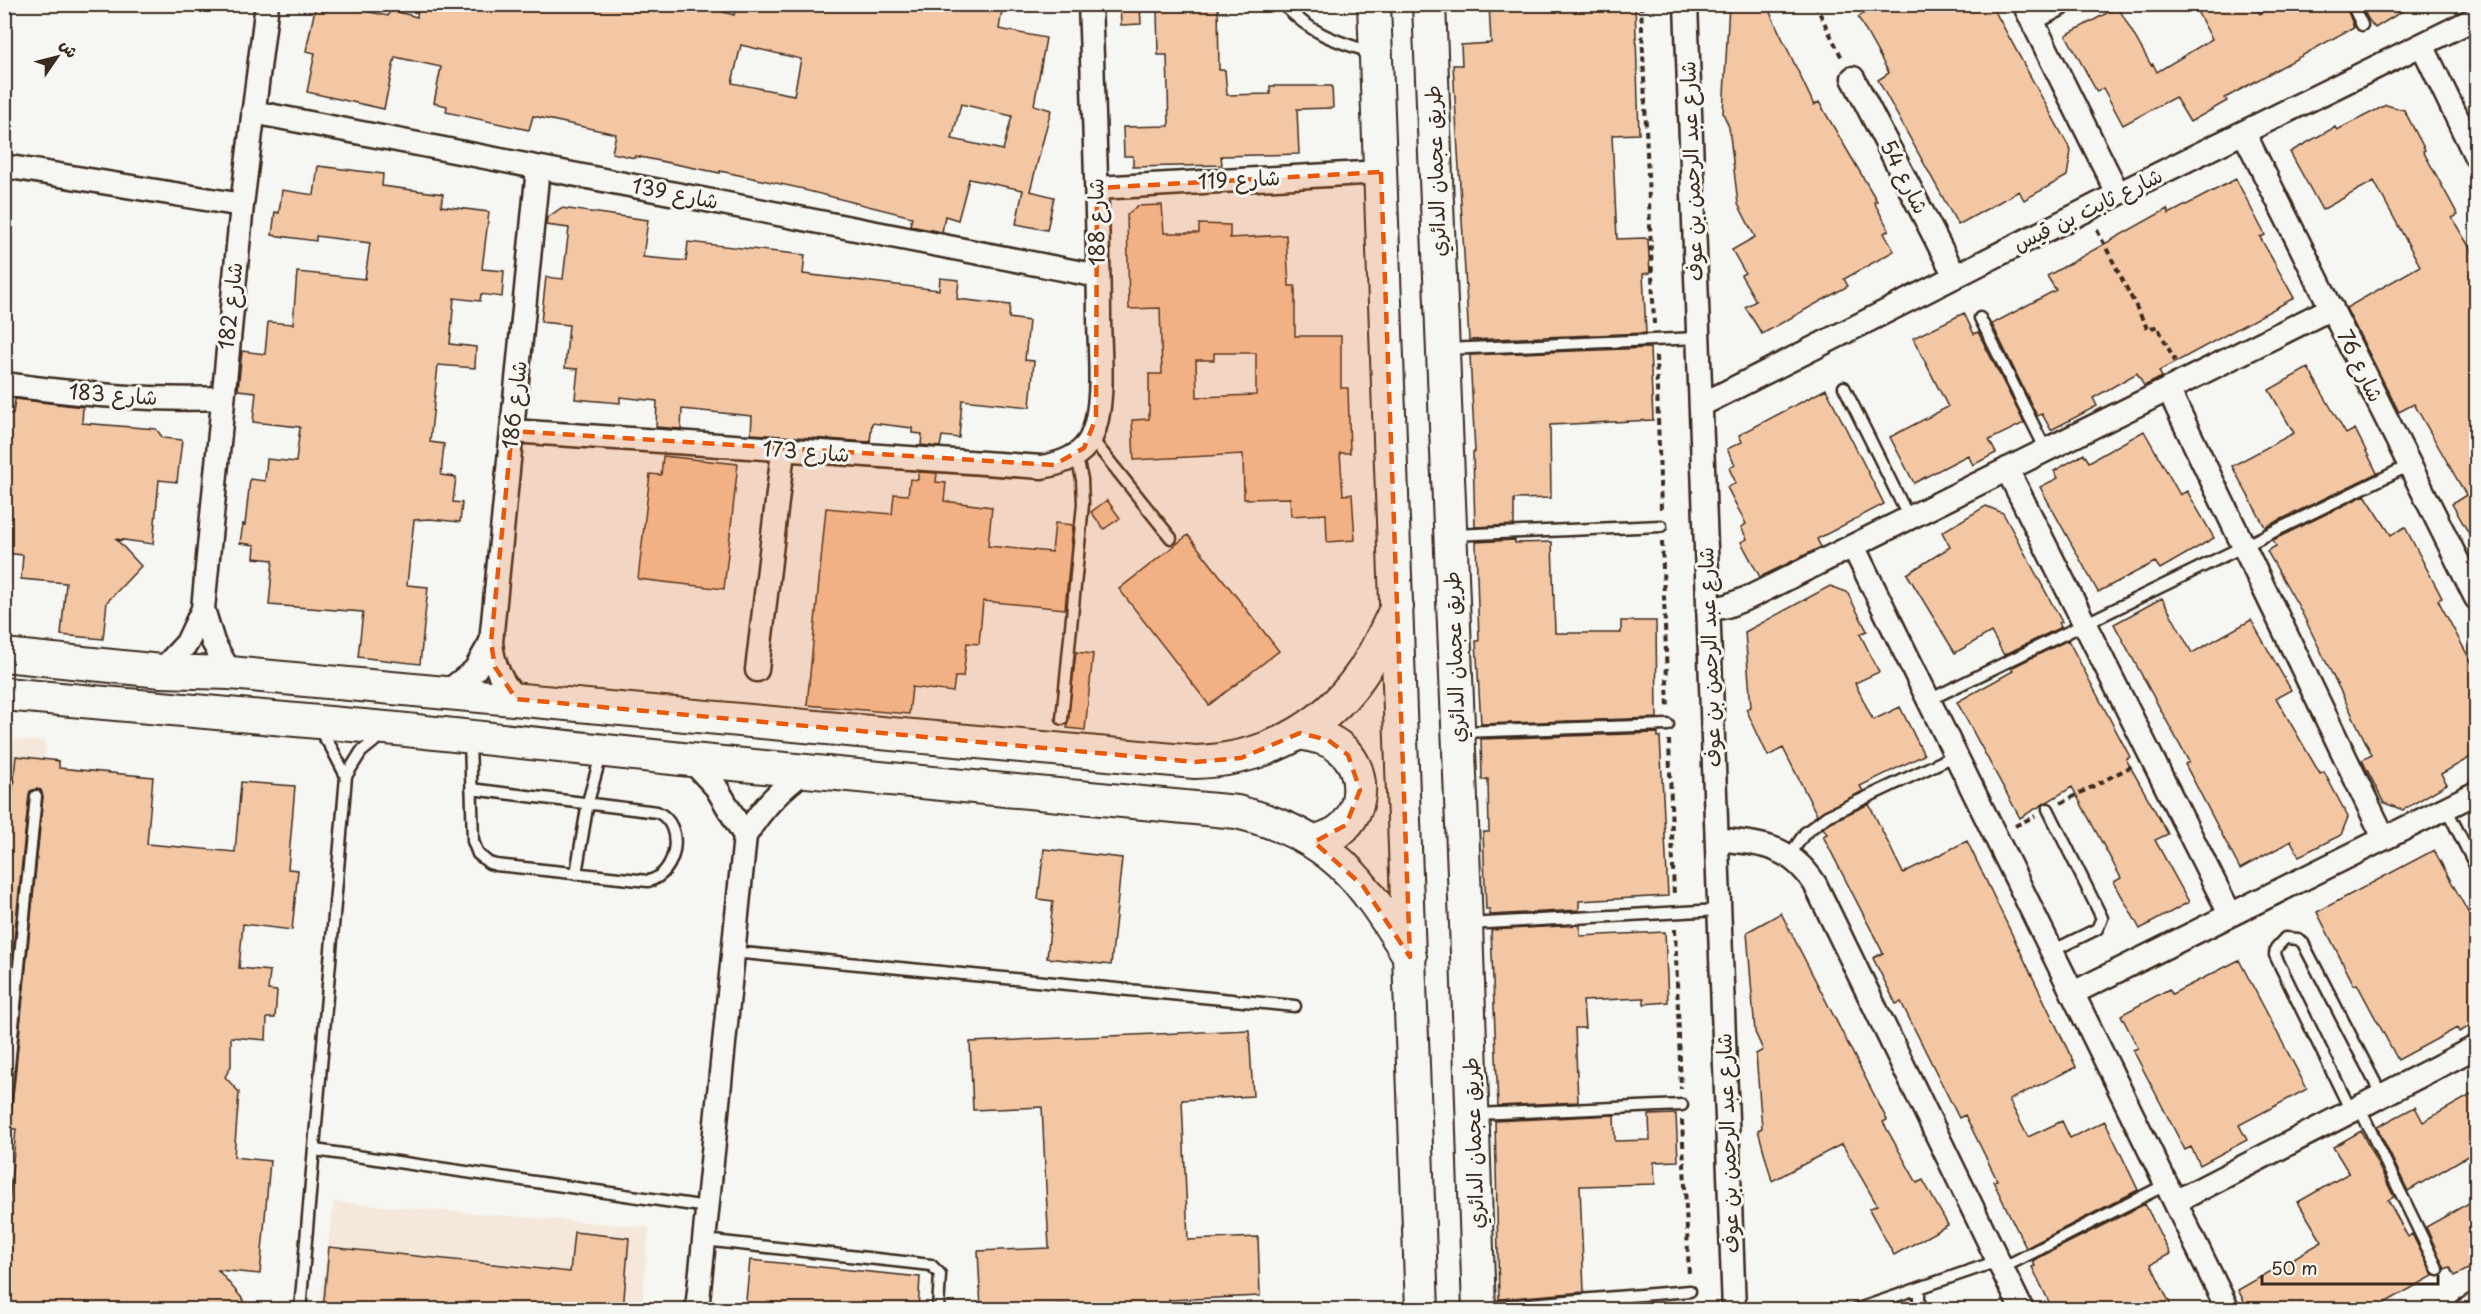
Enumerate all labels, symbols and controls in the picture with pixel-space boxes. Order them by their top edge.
north arrow [27,27,87,87]
text: ش [55,34,85,62]
street label: شارع عبد الرحمن بن عوف [1670,60,1711,282]
street label: طريق عجمان الدائري [1415,85,1454,257]
street label: شارع 54 [1873,133,1938,219]
street label: شارع ثابت بن قيس [2007,158,2168,259]
street label: شارع 119 [1197,160,1281,197]
street label: شارع 139 [629,168,721,217]
street label: شارع 188 [1078,178,1113,266]
street label: شارع 182 [209,260,251,351]
street label: شارع 76 [2330,323,2393,407]
street label: شارع 186 [492,359,535,451]
street label: شارع 183 [68,374,159,413]
street label: شارع 173 [761,431,851,470]
street label: شارع عبد الرحمن بن عوف [1688,546,1729,768]
street label: طريق عجمان الدائري [1434,571,1473,743]
street label: شارع عبد الرحمن بن عوف [1706,1032,1747,1254]
street label: طريق عجمان الدائري [1453,1057,1492,1229]
scale bar [2262,1248,2438,1286]
text: 50 m [2271,1254,2318,1281]

